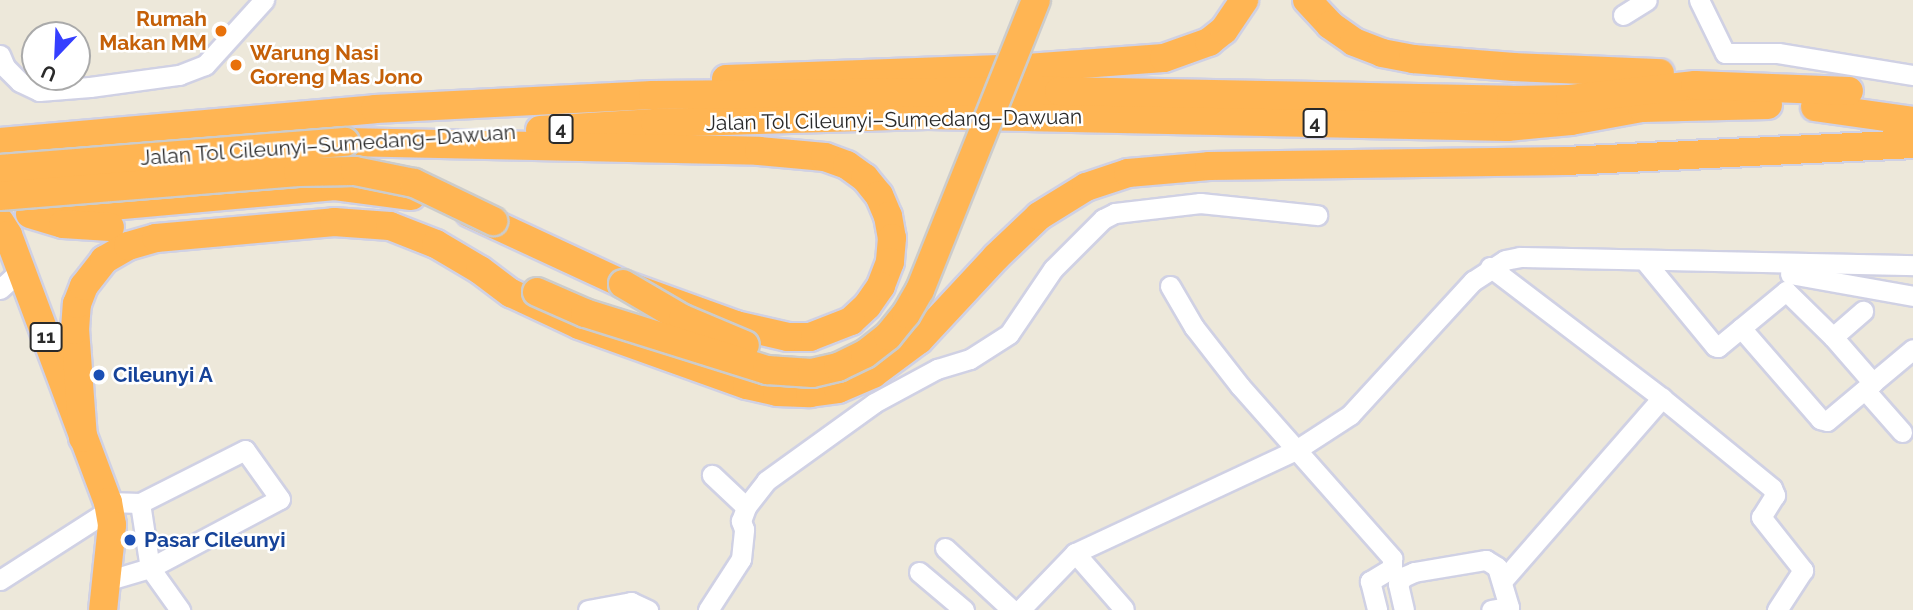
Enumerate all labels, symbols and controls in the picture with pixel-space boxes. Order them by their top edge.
place label: Rumah Makan MM [99,6,207,56]
north arrow [21,21,91,91]
marker: Rumah Makan MM [213,23,229,39]
place label: Warung Nasi Goreng Mas Jono [250,40,423,90]
marker: Warung Nasi Goreng Mas Jono [228,57,244,73]
text: U [38,61,59,86]
street label: Jalan Tol Cileunyi–Sumedang–Dawuan [705,104,1083,136]
road number: 4 [1301,108,1329,139]
road number: 4 [547,113,575,144]
street label: Jalan Tol Cileunyi–Sumedang–Dawuan [139,119,517,171]
road number: 11 [28,322,64,352]
place label: Cileunyi A [113,362,214,388]
marker: Cileunyi A [91,367,107,383]
place label: Pasar Cileunyi [144,527,286,553]
marker: Pasar Cileunyi [122,532,138,548]

